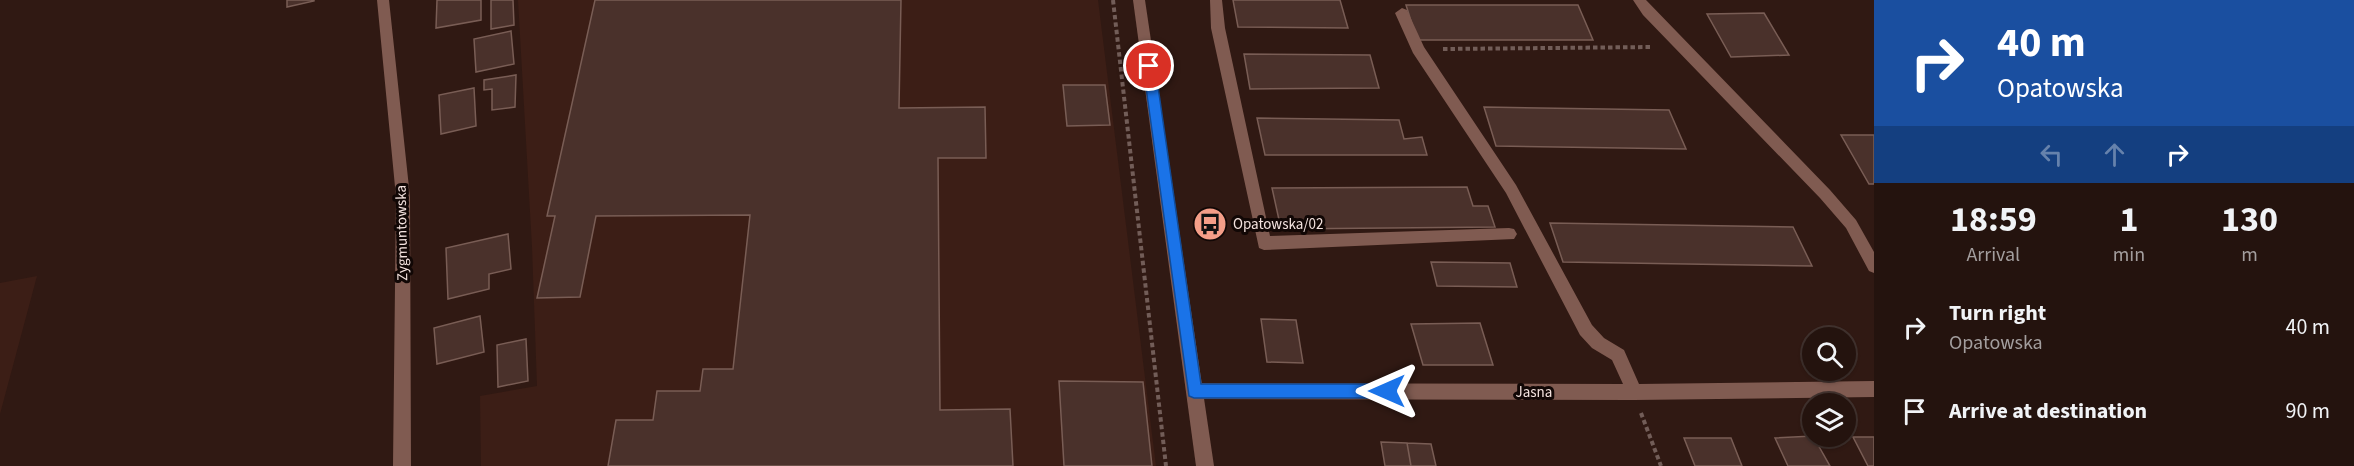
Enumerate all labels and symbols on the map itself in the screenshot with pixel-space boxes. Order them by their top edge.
pin [1123,40,1174,91]
street label: Zygmuntowska [391,185,413,281]
bus stop icon: Opatowska/02 [1192,206,1228,242]
place label: Opatowska/02 [1233,214,1323,235]
position arrow [1355,359,1419,423]
street label: Jasna [1516,382,1552,403]

